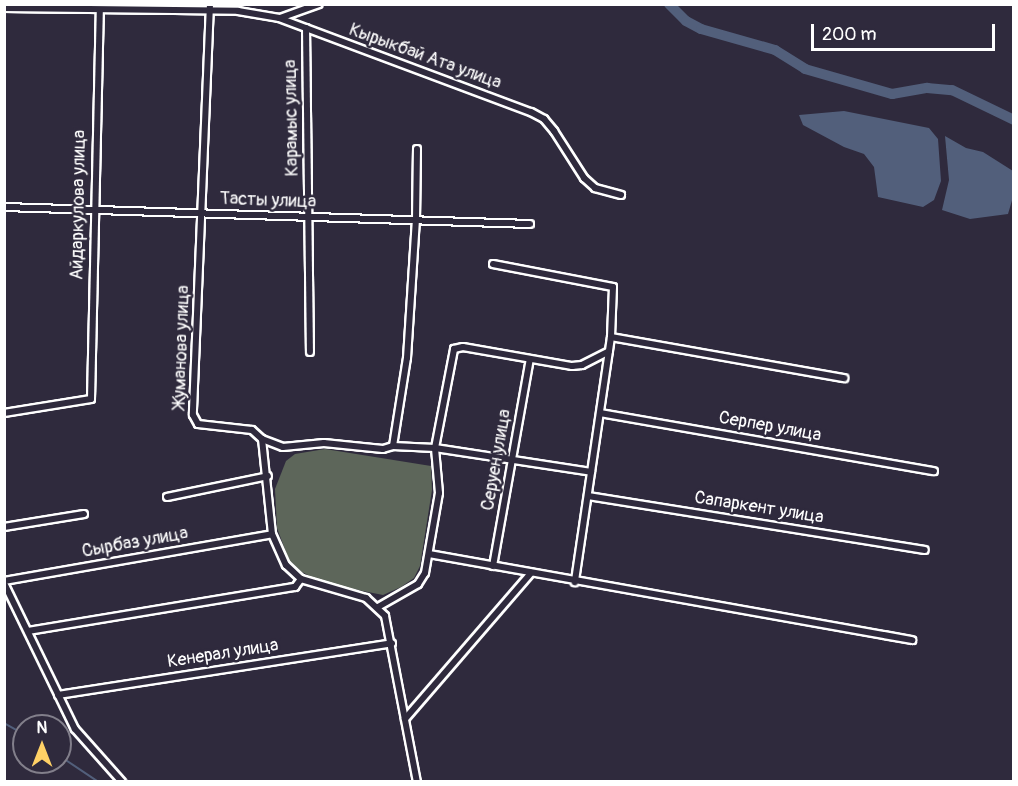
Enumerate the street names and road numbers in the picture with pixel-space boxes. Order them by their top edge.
street label: Кырыкбай Ата улица [346,19,504,95]
street label: Карамыс улица [280,59,304,177]
street label: Айдаркулова улица [67,130,91,280]
street label: Тасты улица [219,189,317,213]
street label: Жуманова улица [169,285,195,409]
street label: Серпер улица [717,407,823,447]
street label: Серуен улица [477,408,517,512]
street label: Сапаркент улица [693,487,825,529]
street label: Сырбаз улица [80,523,190,563]
street label: Кенерал улица [166,635,280,673]

